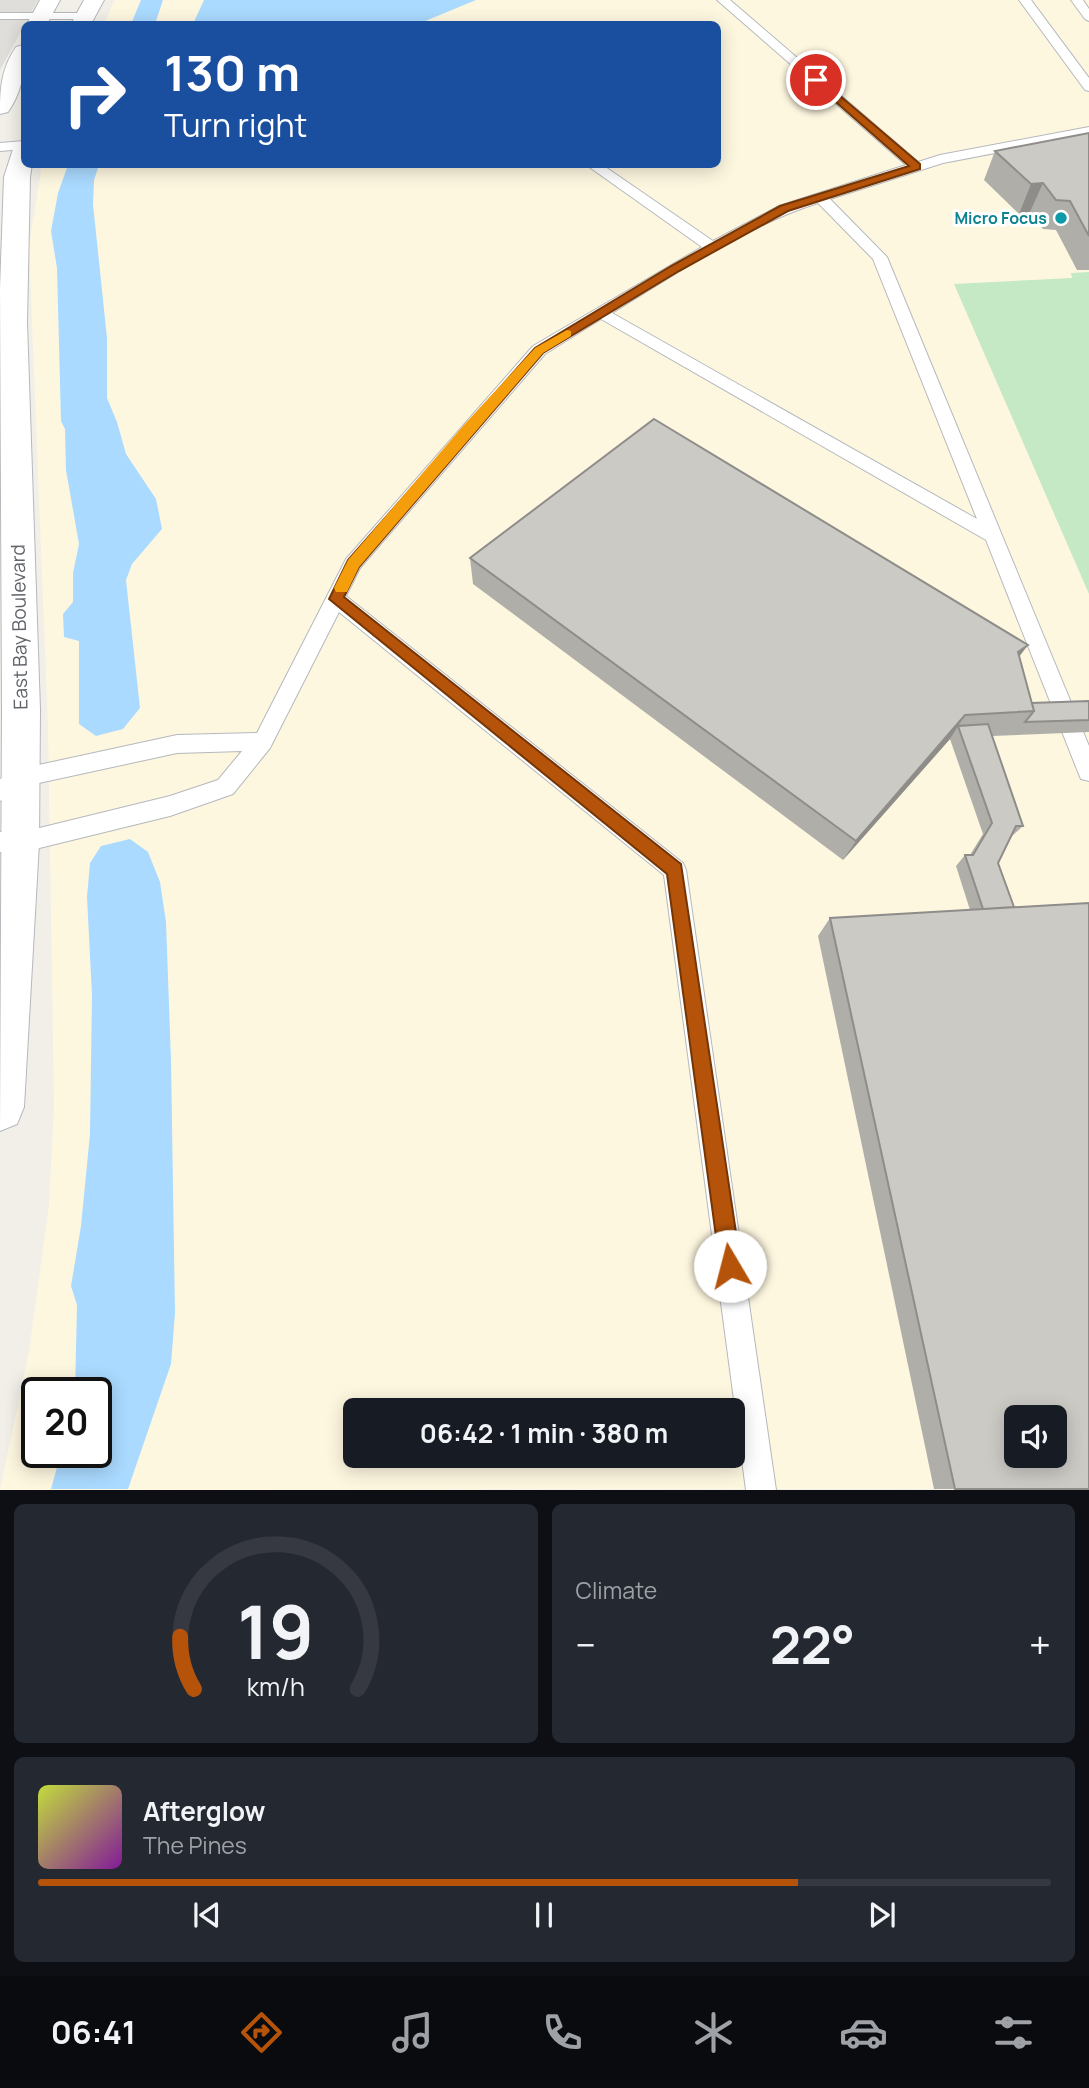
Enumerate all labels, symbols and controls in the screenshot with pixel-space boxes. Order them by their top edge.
text: 130 m [164,39,300,106]
icon: right [49,49,140,140]
pin [786,50,846,110]
icon: arrive [797,61,835,99]
text: Turn right [164,103,307,147]
place label: Micro Focus [954,207,1047,229]
marker: Micro Focus [1053,210,1069,226]
street label: East Bay Boulevard [5,544,33,710]
position arrow [693,1229,767,1303]
speed limit sign: 20 [21,1377,112,1468]
map controls [1004,1405,1067,1468]
button: sound [1004,1405,1067,1468]
text: 06:42 · 1 min · 380 m [420,1415,668,1451]
text: Climate [576,1574,657,1606]
text: 19 [237,1582,314,1682]
text: 22° [770,1609,855,1680]
text: − [576,1618,596,1670]
text: + [1029,1618,1051,1670]
text: km/h [247,1669,305,1704]
text: Afterglow [143,1793,265,1829]
text: The Pines [143,1829,247,1861]
icon: previous [188,1896,226,1934]
icon: pause [525,1896,563,1934]
icon: next [863,1896,901,1934]
icon: directions [237,2008,286,2057]
icon: music [388,2008,437,2057]
icon: phone [538,2008,587,2057]
icon: climate [689,2008,738,2057]
icon: car [839,2008,888,2057]
icon: filters [989,2008,1038,2057]
text: 06:41 [51,2010,136,2054]

